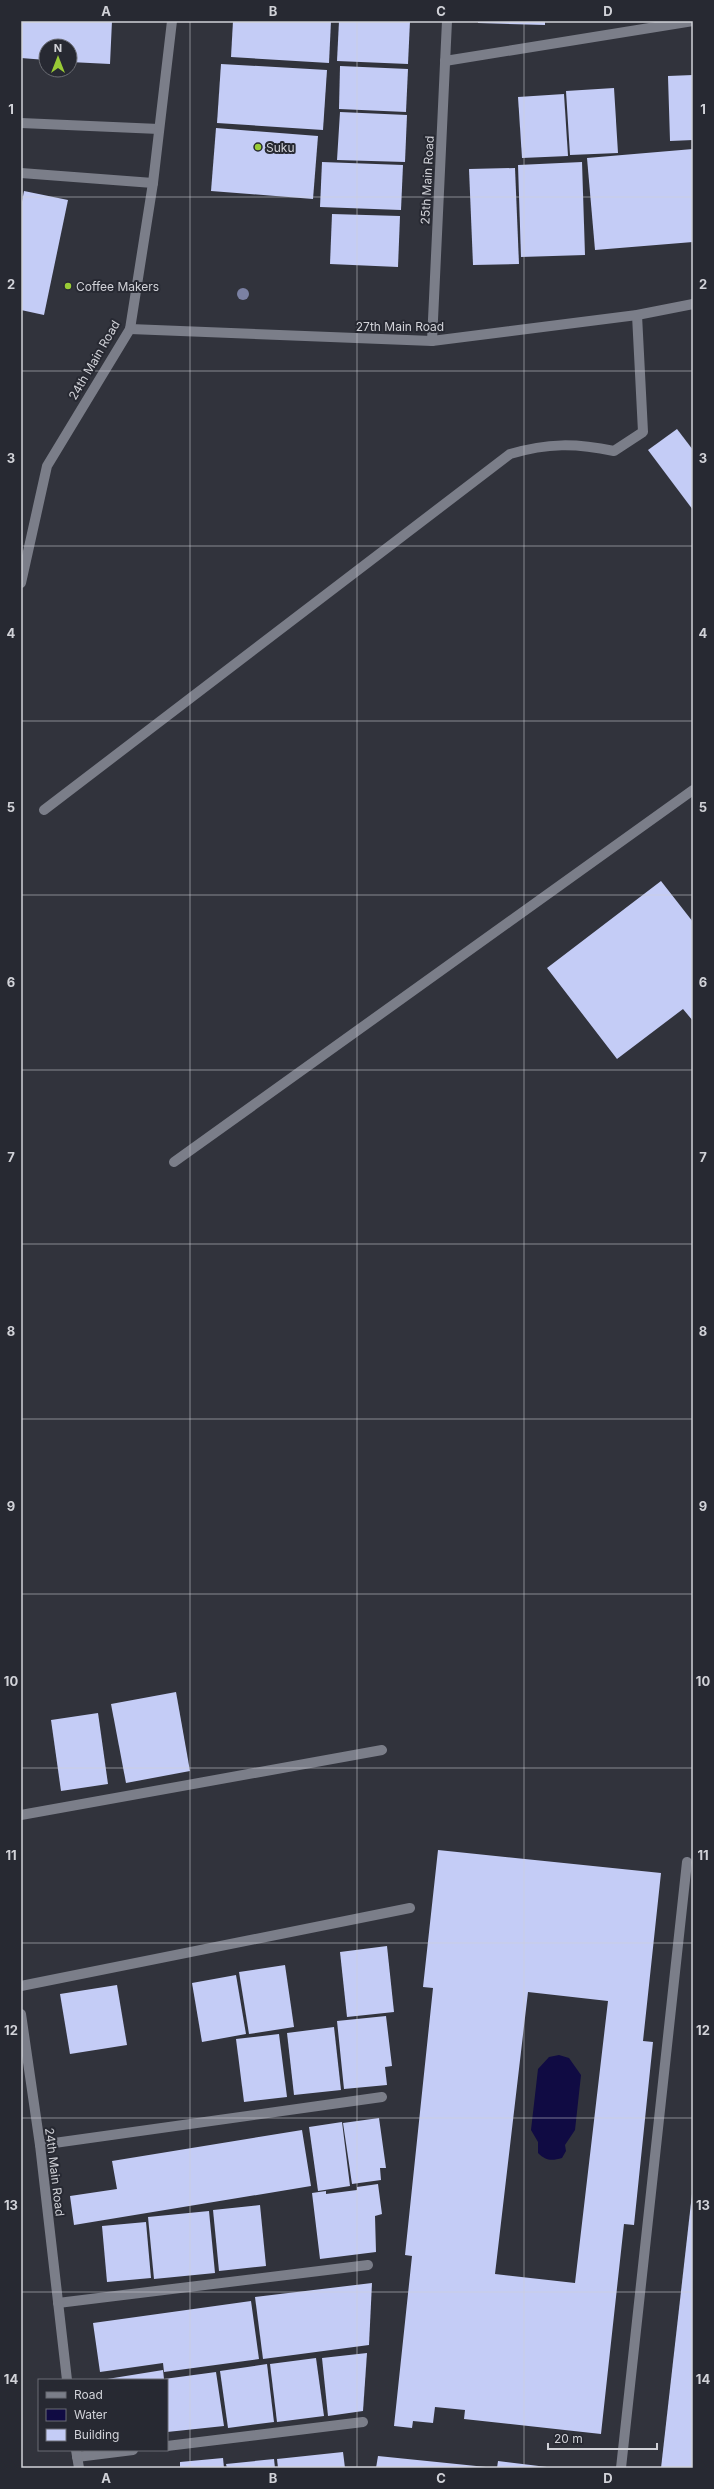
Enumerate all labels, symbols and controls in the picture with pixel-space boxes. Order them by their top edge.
text: A [101,3,111,19]
text: B [269,3,278,19]
text: C [436,3,446,19]
text: D [603,3,613,19]
north arrow [38,38,78,78]
text: N [54,41,62,55]
text: 1 [8,101,14,117]
text: 1 [700,101,706,117]
street label: 25th Main Road [417,135,437,225]
place label: Suku [266,140,294,155]
marker: Suku [253,142,263,152]
text: 2 [7,276,15,292]
text: 2 [699,276,707,292]
place label: Coffee Makers [76,279,159,294]
marker: Coffee Makers [63,281,73,291]
street label: 24th Main Road [65,318,123,402]
street label: 27th Main Road [356,319,444,334]
text: 3 [7,450,15,466]
text: 3 [699,450,707,466]
text: 4 [7,625,16,641]
text: 4 [699,625,708,641]
text: 5 [7,799,15,815]
text: 5 [699,799,707,815]
text: 6 [7,974,15,990]
text: 6 [699,974,707,990]
text: 7 [7,1149,15,1165]
text: 7 [699,1149,707,1165]
text: 8 [7,1323,15,1339]
text: 8 [699,1323,707,1339]
text: 9 [7,1498,15,1514]
text: 9 [699,1498,707,1514]
text: 10 [4,1673,18,1689]
text: 10 [696,1673,710,1689]
text: 11 [5,1847,17,1863]
text: 11 [697,1847,709,1863]
text: 12 [4,2022,18,2038]
text: 12 [696,2022,710,2038]
street label: 24th Main Road [42,2127,68,2217]
text: 13 [4,2197,18,2213]
text: 13 [696,2197,710,2213]
text: 14 [4,2371,18,2387]
text: 14 [696,2371,710,2387]
legend [38,2379,168,2451]
text: Road [74,2387,103,2402]
text: Water [74,2407,108,2422]
scale bar [548,2425,657,2451]
text: Building [74,2427,119,2442]
text: 20 m [554,2431,583,2446]
text: A [101,2470,111,2486]
text: B [269,2470,278,2486]
text: C [436,2470,446,2486]
text: D [603,2470,613,2486]

